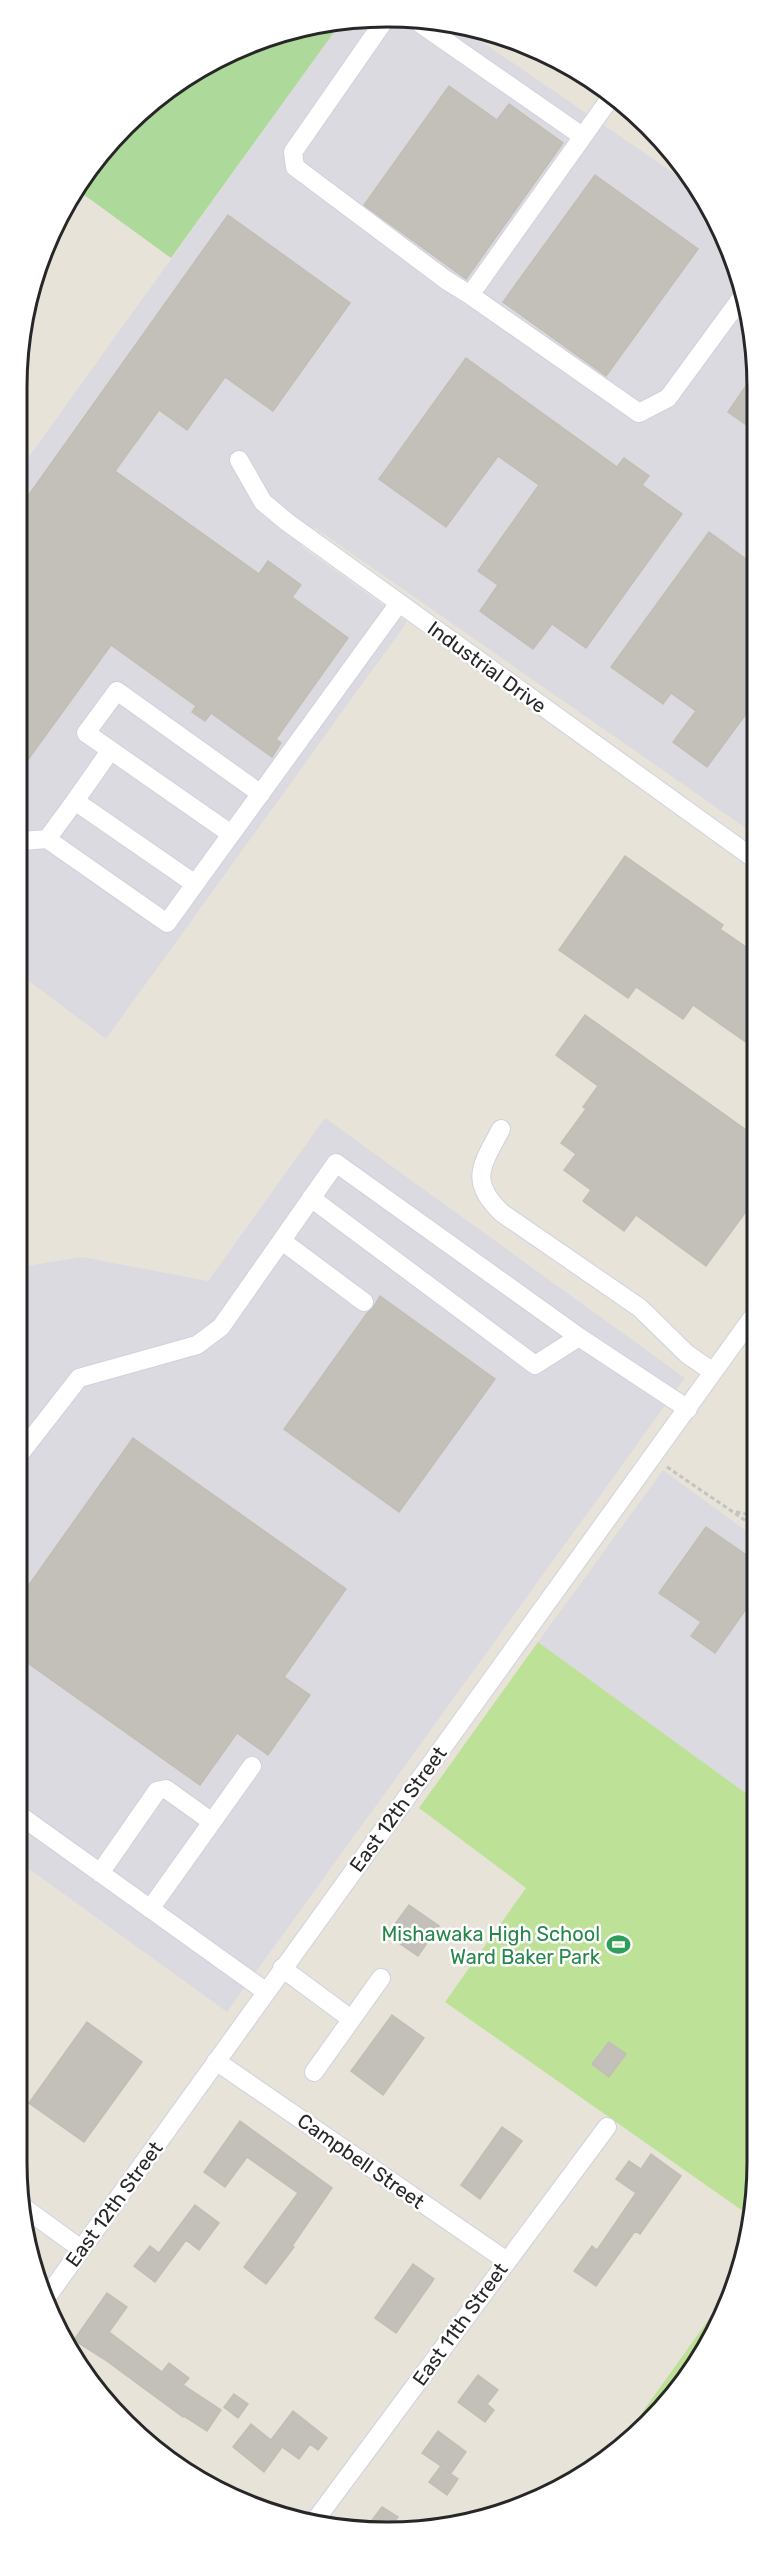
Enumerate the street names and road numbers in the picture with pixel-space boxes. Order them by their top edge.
street label: Industrial Drive [423,616,551,718]
street label: East 12th Street [344,1741,452,1876]
street label: Campbell Street [293,2108,429,2214]
street label: East 12th Street [60,2136,168,2271]
street label: East 11th Street [407,2258,513,2390]

